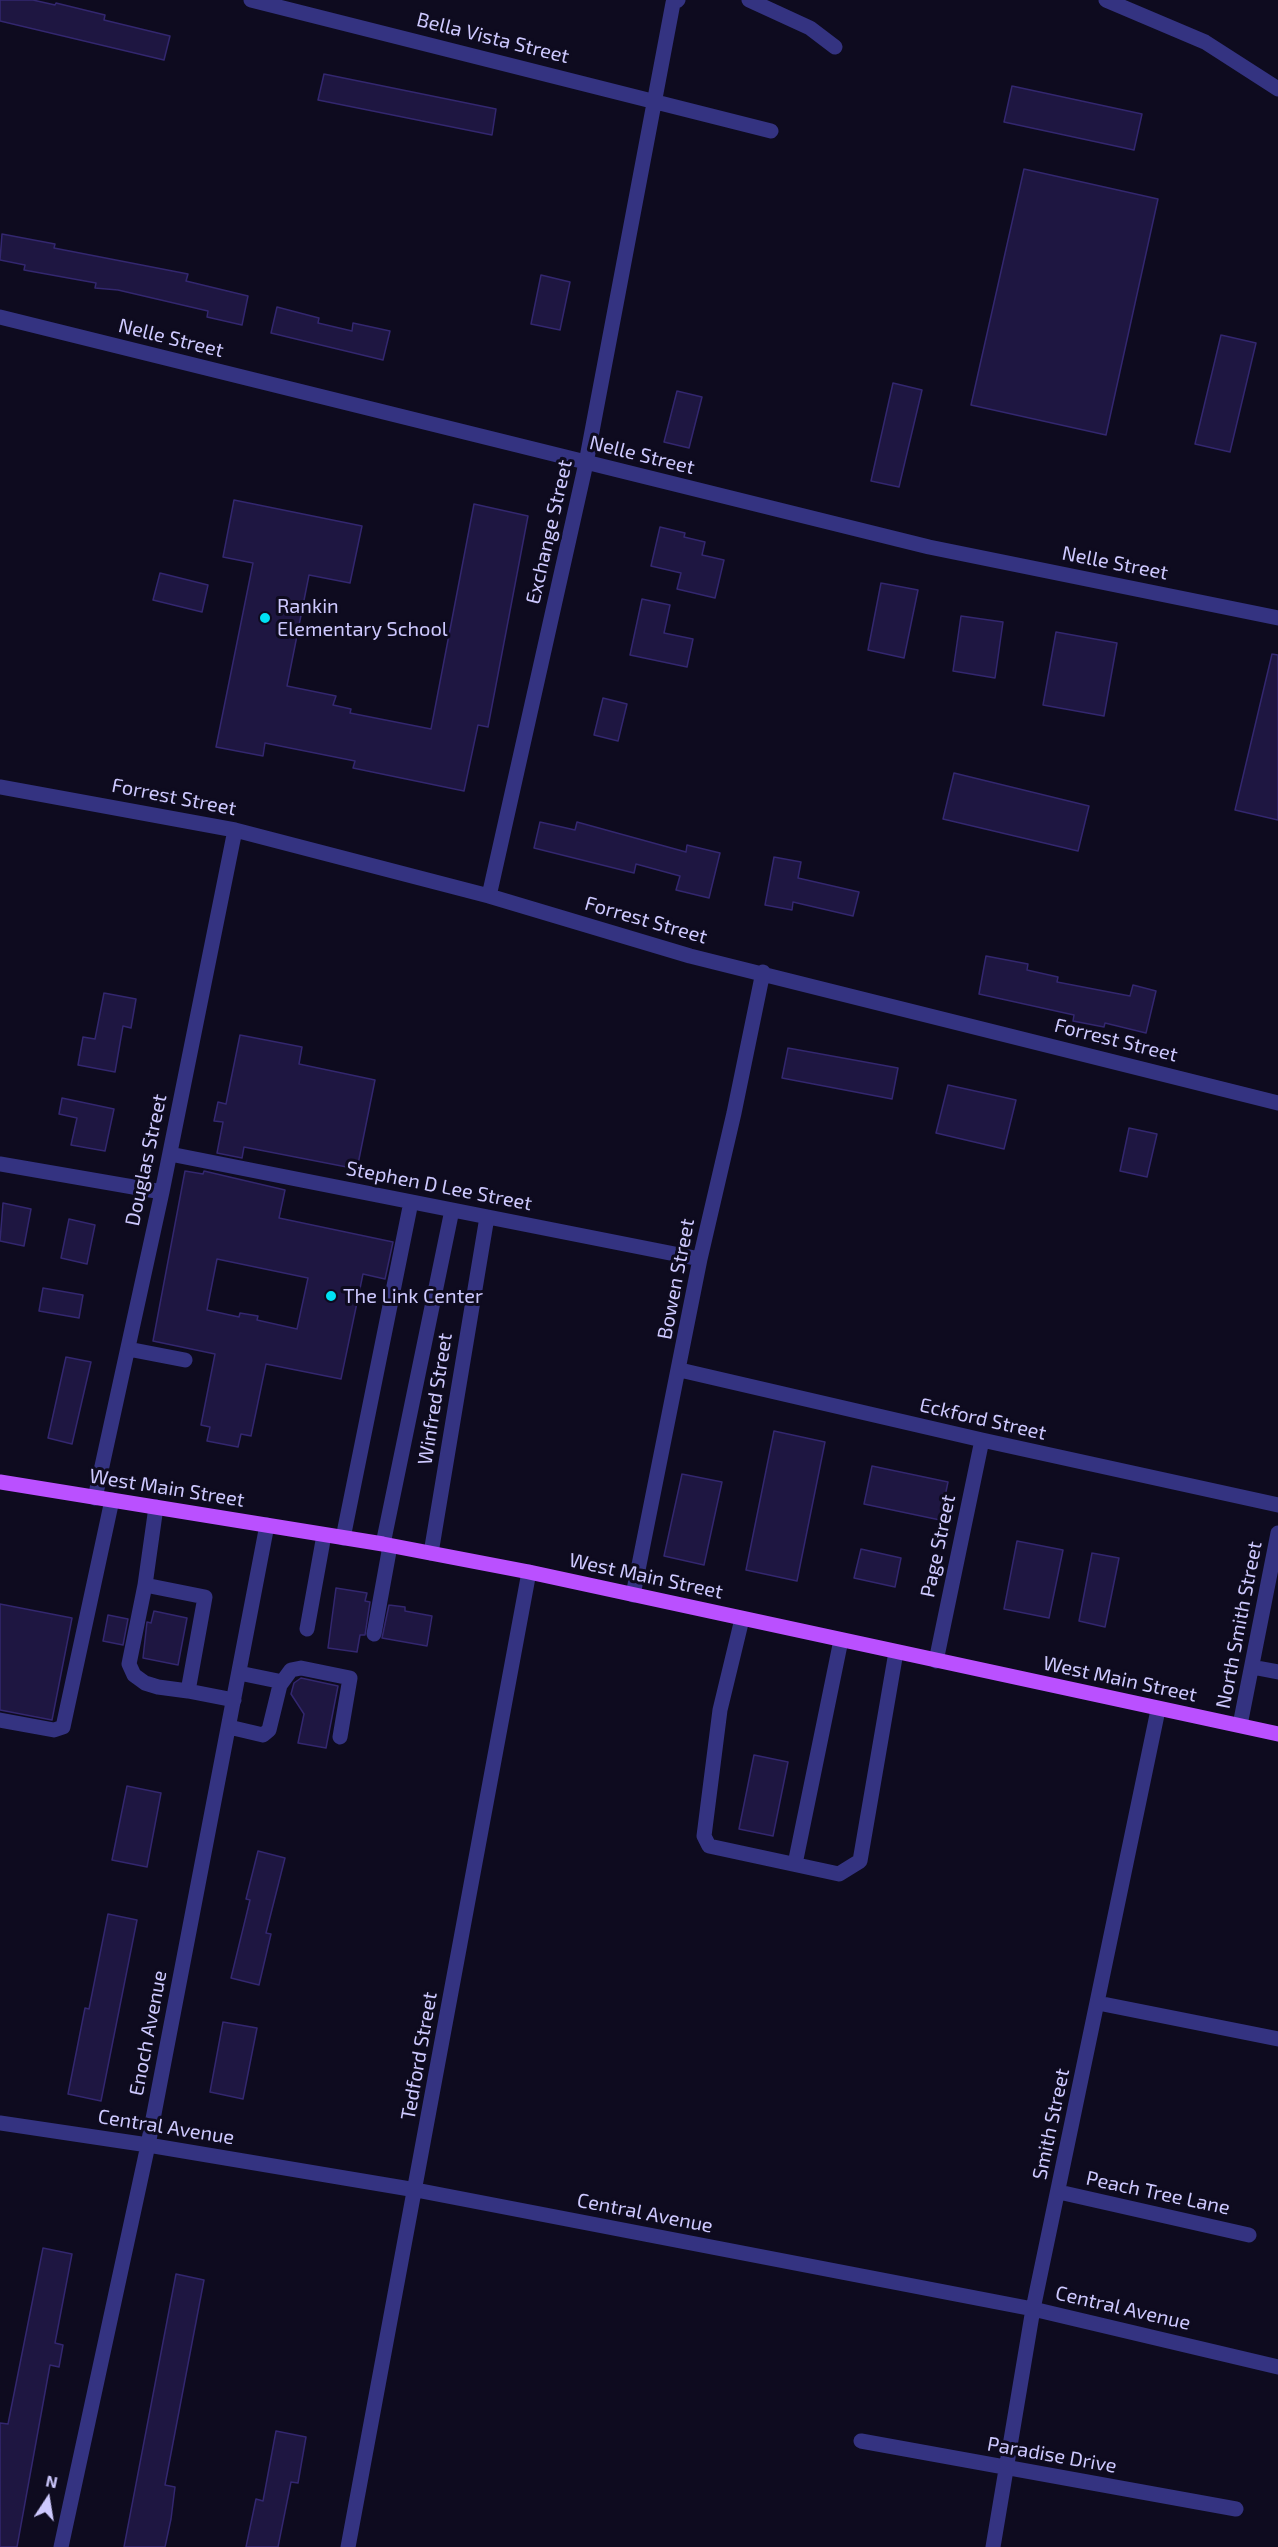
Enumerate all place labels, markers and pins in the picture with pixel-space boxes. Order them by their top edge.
place label: Rankin Elementary School [277,594,448,641]
marker: Rankin Elementary School [258,611,272,625]
place label: The Link Center [343,1284,483,1308]
marker: The Link Center [324,1289,338,1303]

